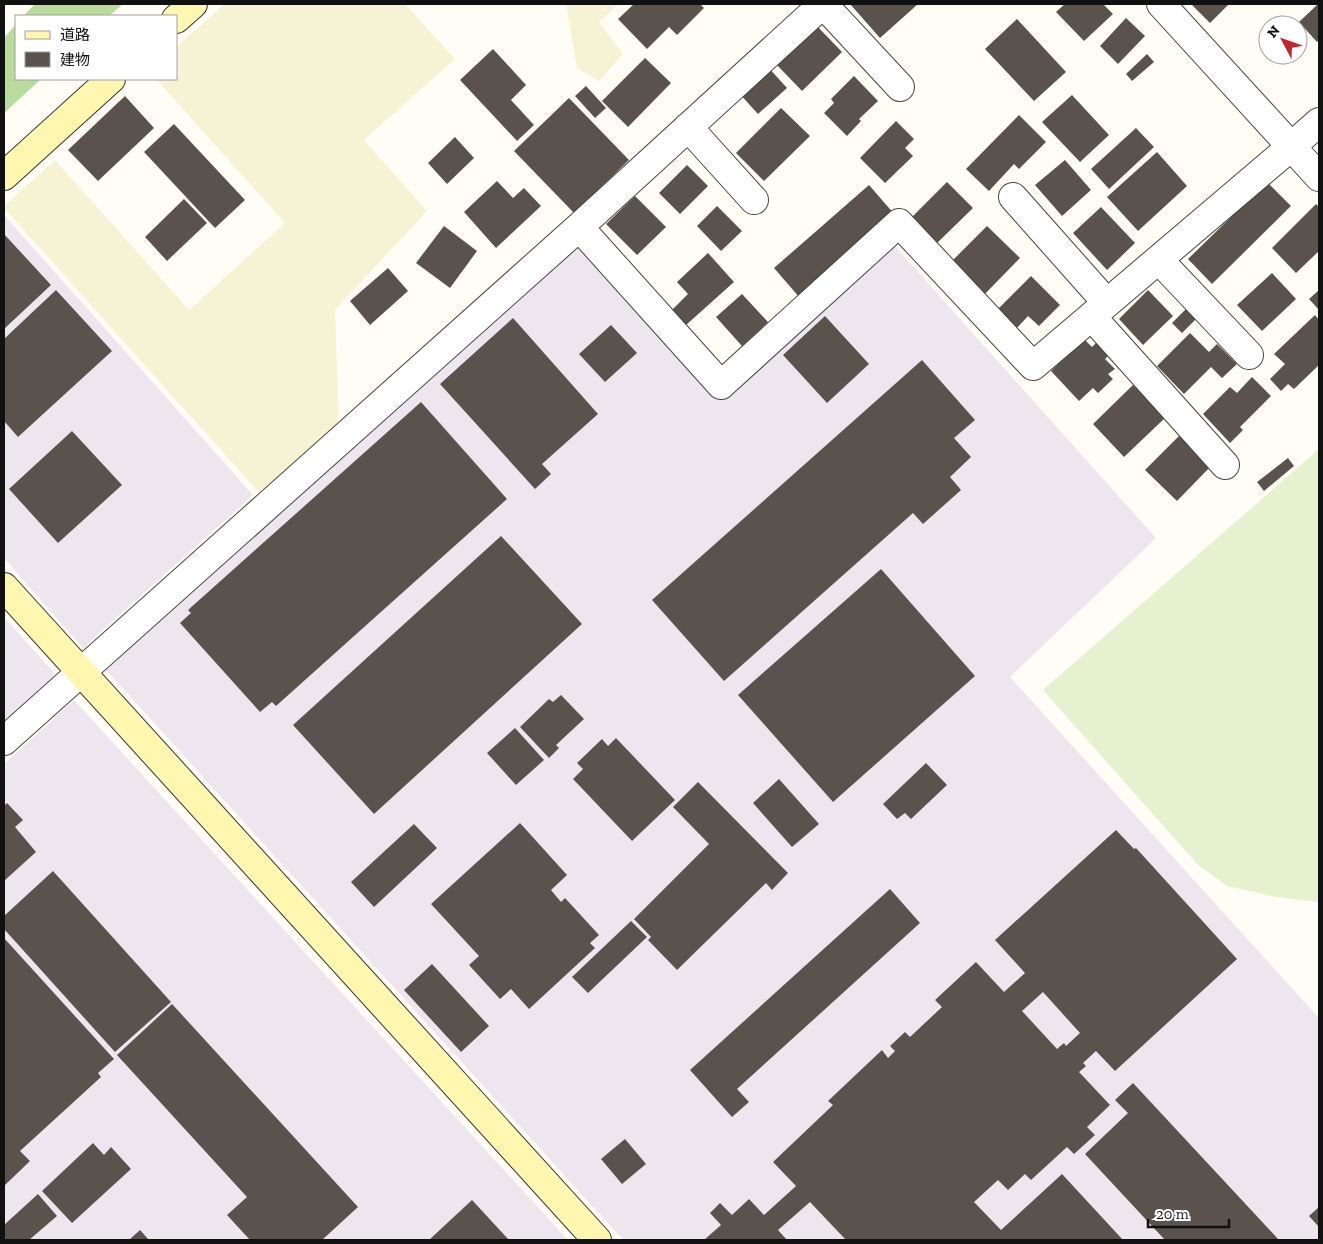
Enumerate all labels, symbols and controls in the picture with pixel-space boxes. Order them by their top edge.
legend [15,15,178,80]
north arrow [1258,15,1308,65]
text: N [1264,22,1284,41]
text: 道路 [60,26,90,44]
text: 建物 [60,51,90,69]
scale bar [1148,1196,1229,1228]
text: 20 m [1156,1205,1189,1223]

